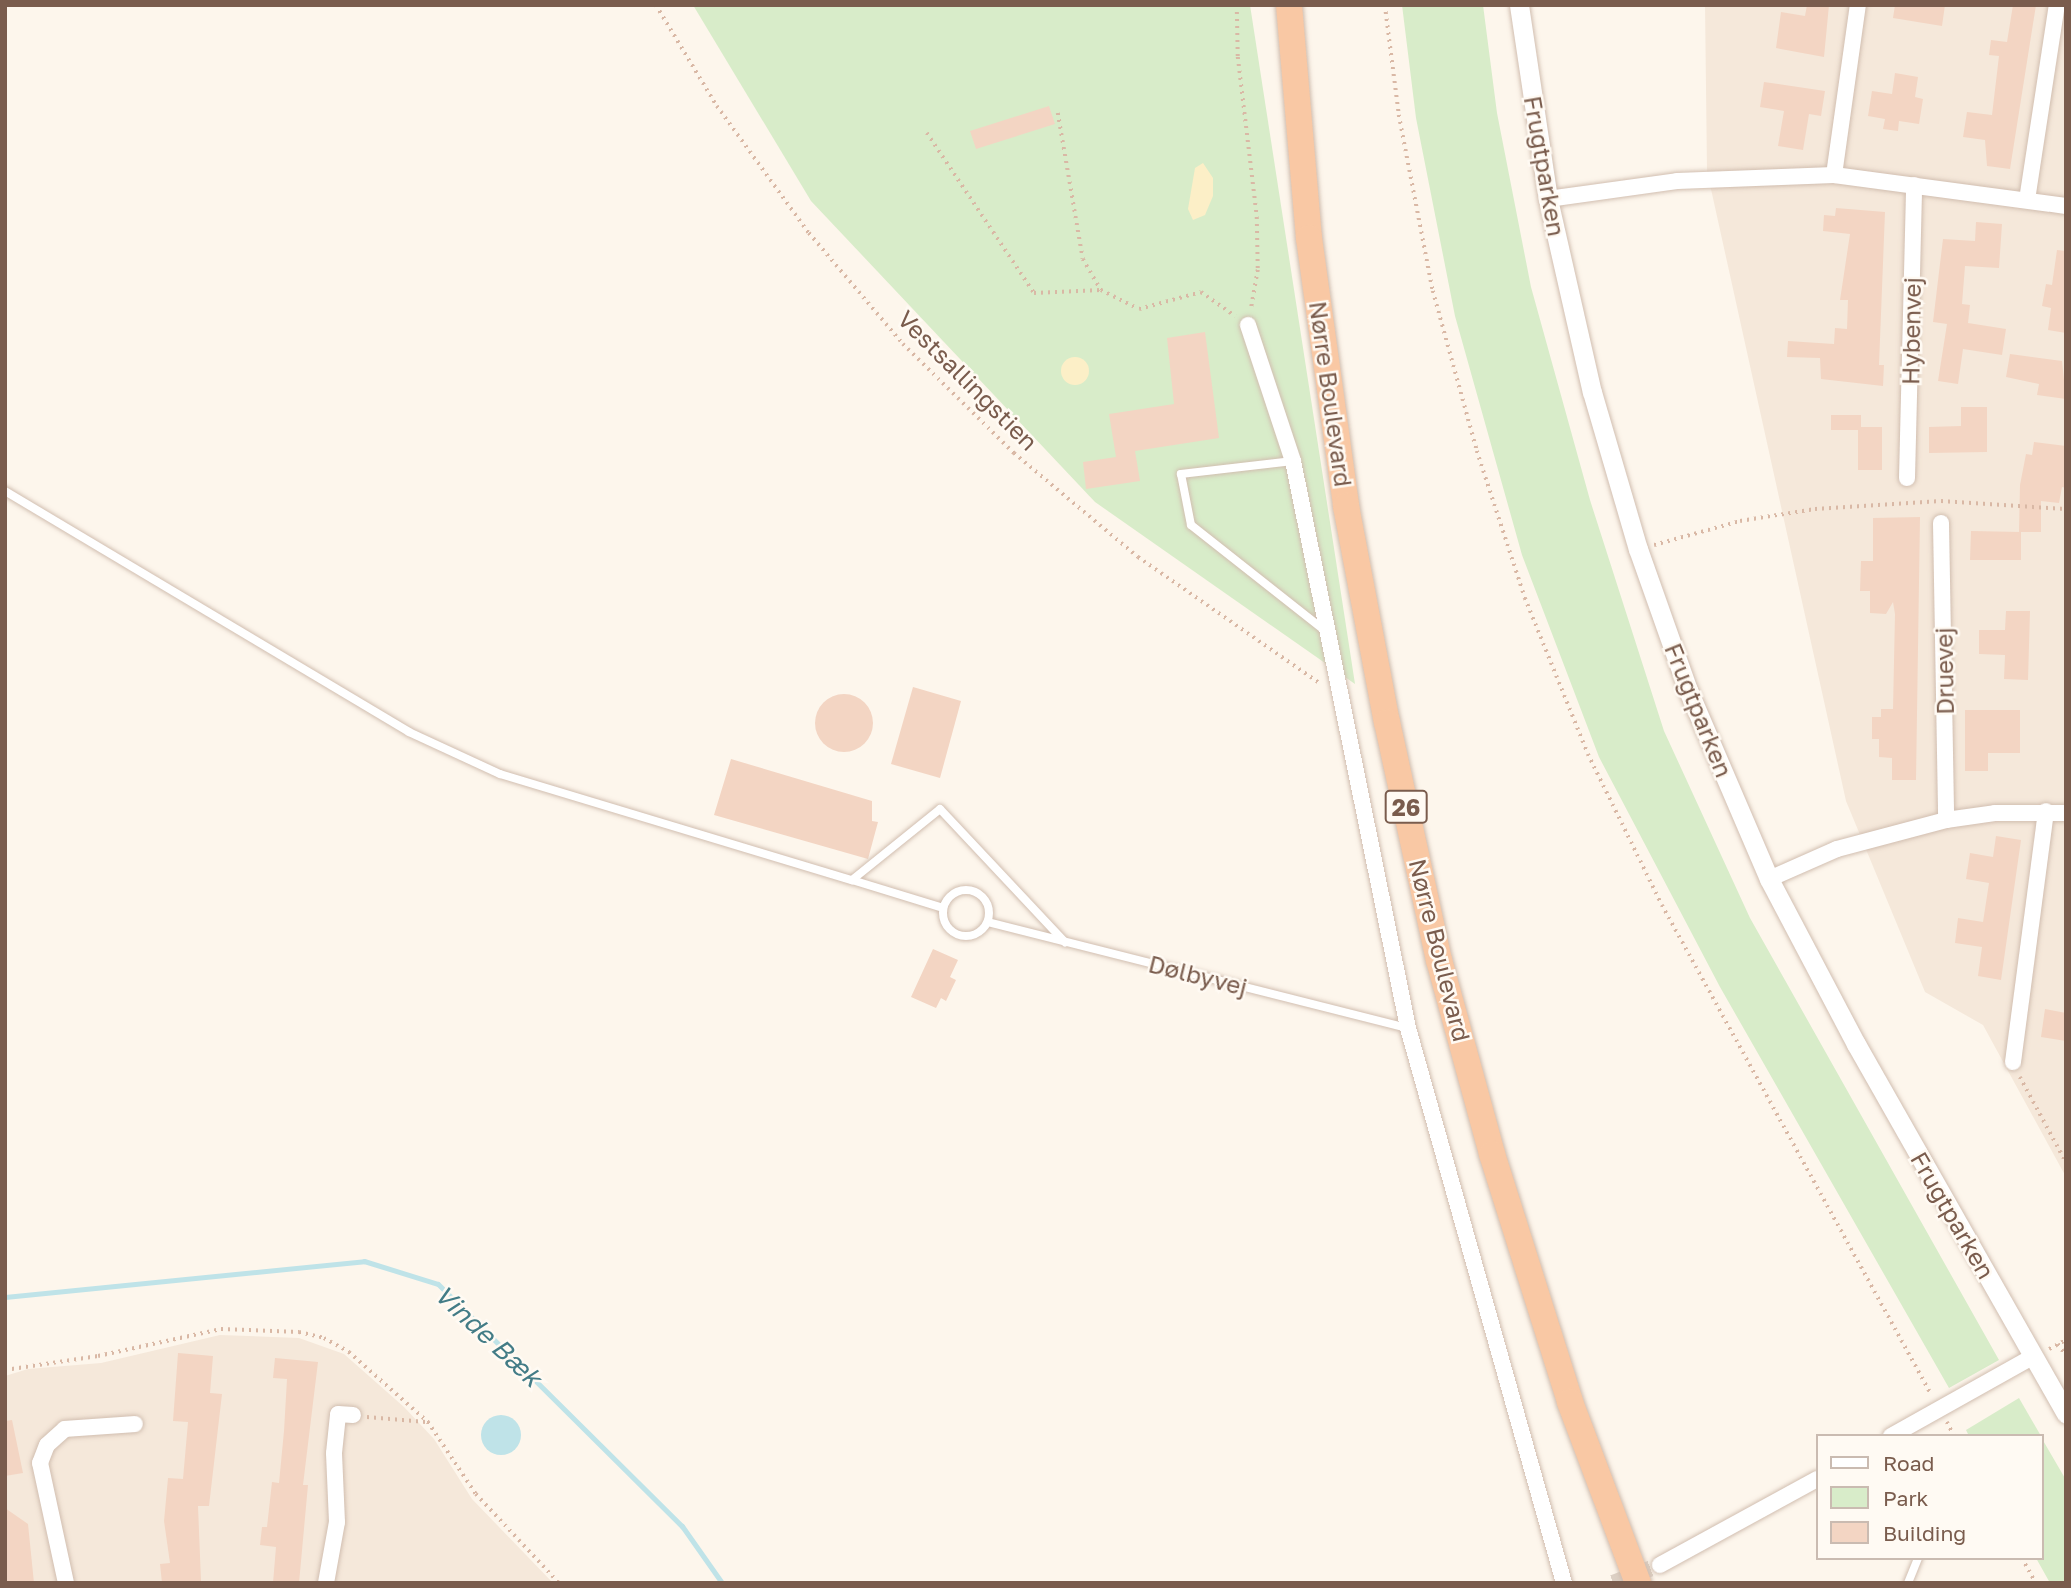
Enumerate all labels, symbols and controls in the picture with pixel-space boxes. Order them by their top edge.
street label: Frugtparken [1518,94,1572,238]
street label: Hybenvej [1896,277,1926,385]
street label: Nørre Boulevard [1304,299,1358,489]
street label: Vestsallingstien [892,304,1044,456]
street label: Druevej [1929,627,1959,715]
street label: Frugtparken [1659,639,1739,781]
road number: 26 [1383,788,1429,827]
street label: Nørre Boulevard [1403,856,1477,1044]
street label: Dølbyvej [1146,949,1250,1001]
street label: Frugtparken [1905,1146,2001,1284]
water label: Vinde Bæk [428,1279,548,1393]
legend [1815,1434,2043,1560]
text: Road [1883,1450,1934,1476]
text: Park [1883,1485,1928,1511]
text: Building [1883,1520,1966,1546]

